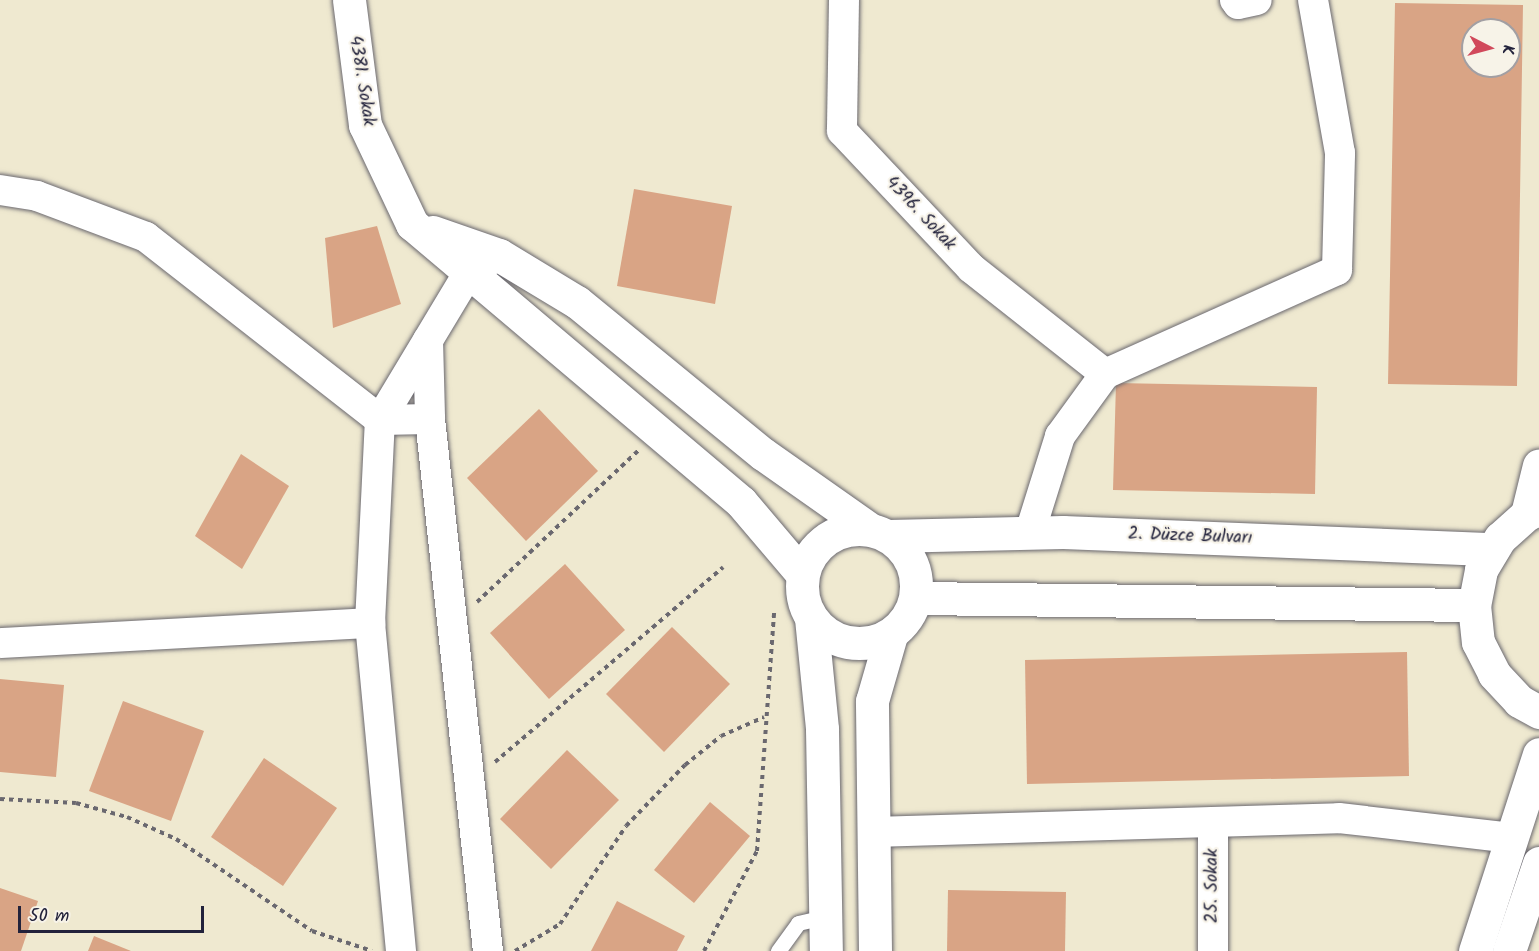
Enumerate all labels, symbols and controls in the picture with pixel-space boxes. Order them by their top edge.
north arrow [1461,18,1521,78]
street label: 4381. Sokak [343,34,379,128]
text: K [1494,44,1520,56]
street label: 4396. Sokak [880,172,960,256]
street label: 2. Düzce Bulvarı [1127,524,1253,550]
street label: 25. Sokak [1202,849,1224,923]
scale bar [21,894,207,932]
text: 50 m [29,902,69,931]

